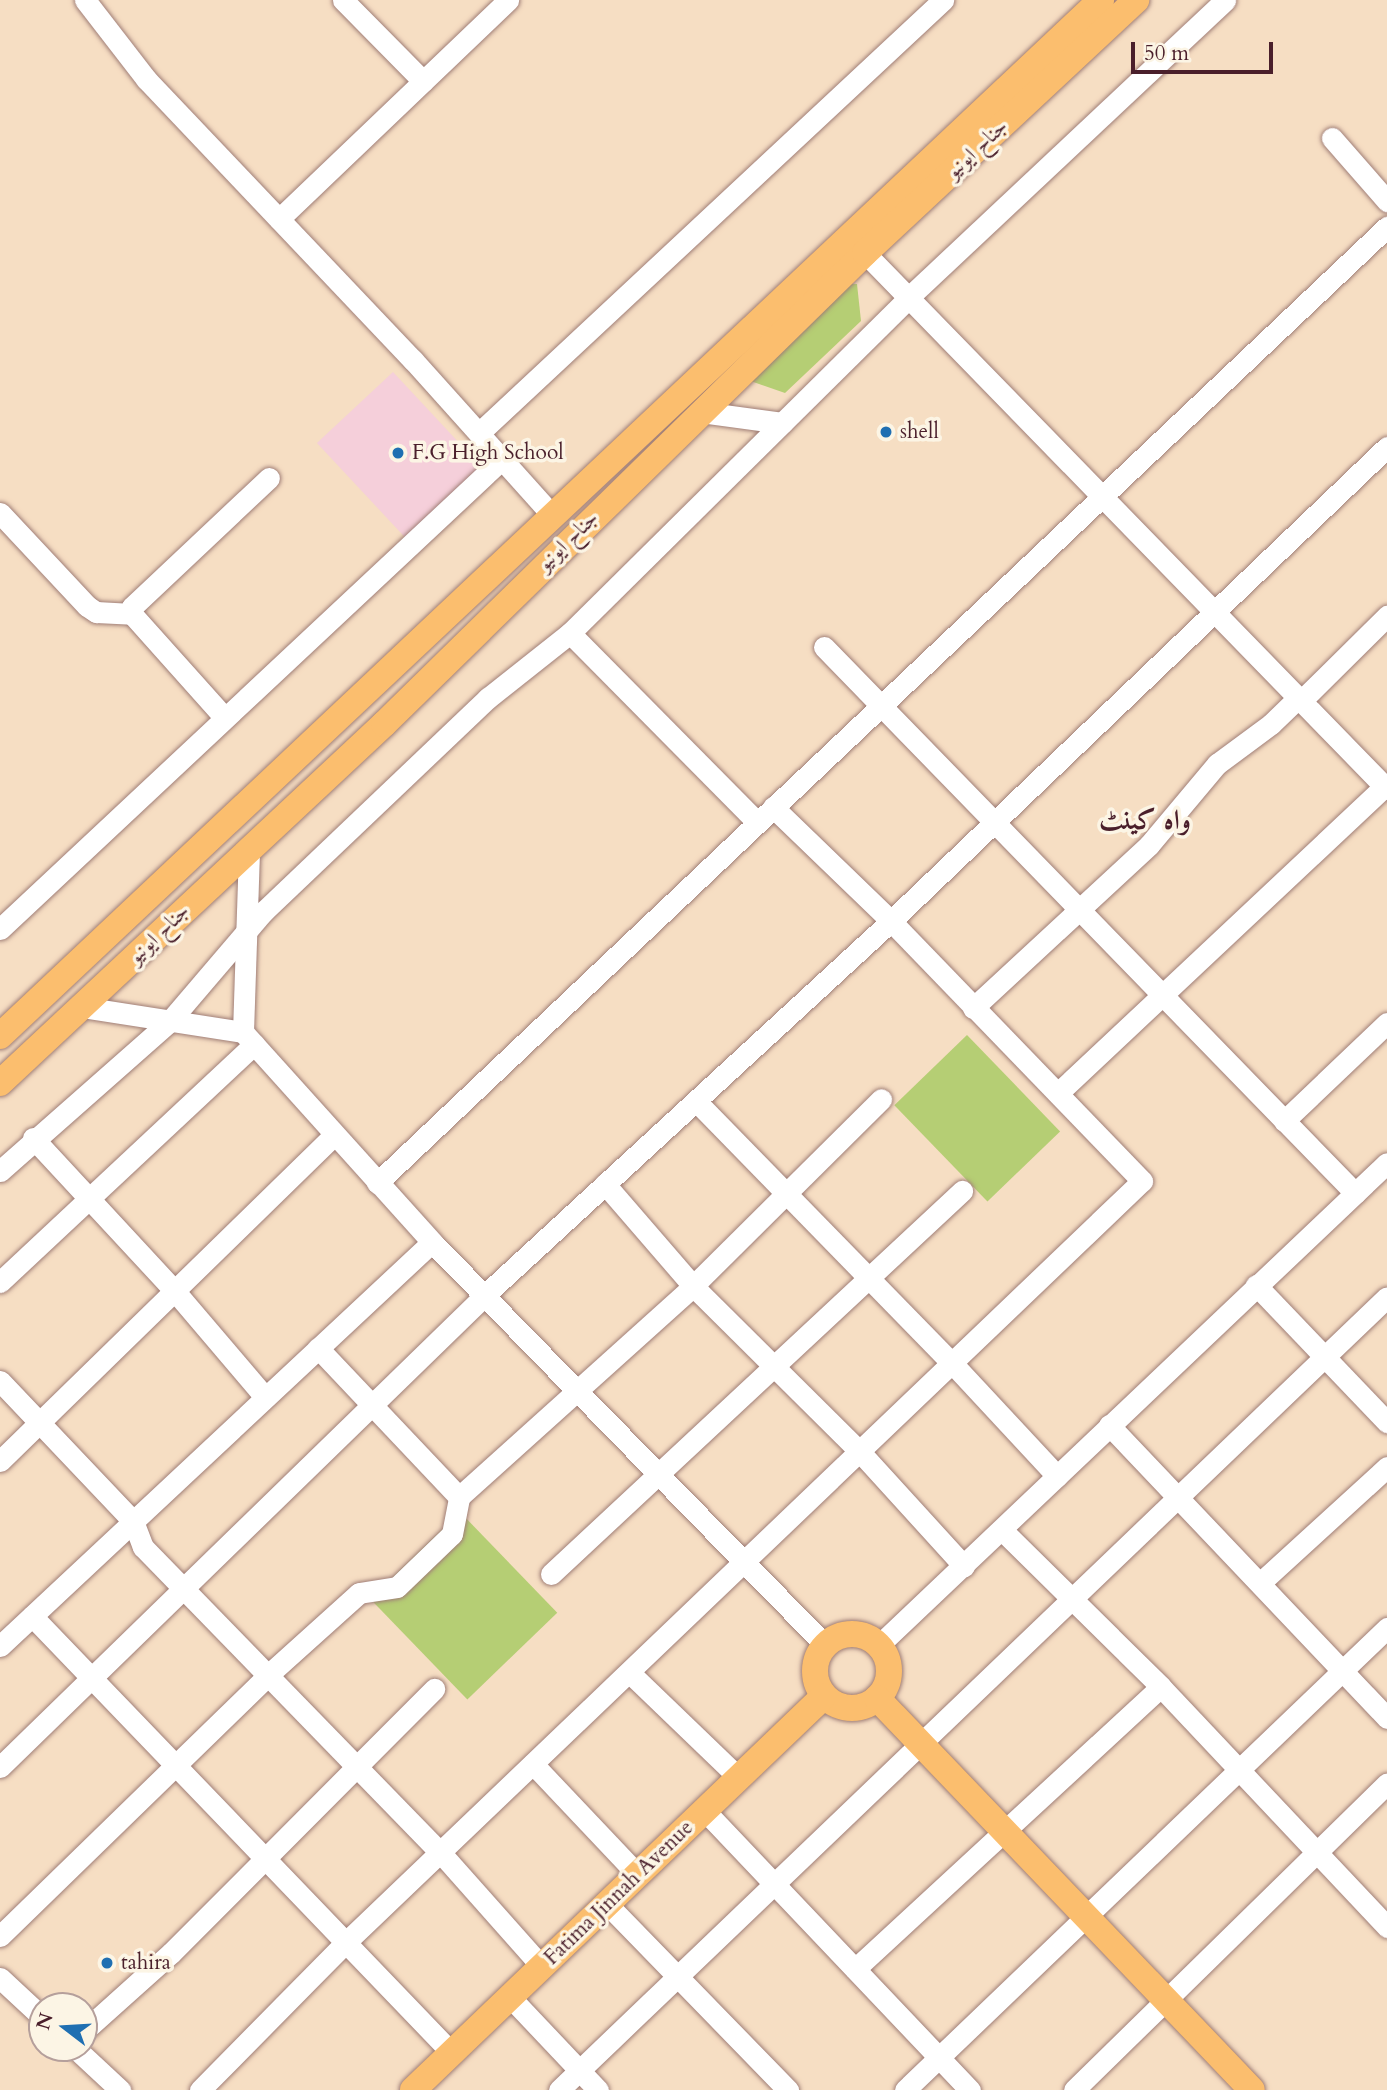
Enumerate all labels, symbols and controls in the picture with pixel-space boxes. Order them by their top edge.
scale bar [1135,28,1277,72]
text: 50 m [1144,39,1189,68]
street label: جناح ایونیو [941,114,1013,184]
place label: shell [900,419,939,445]
marker: shell [878,424,894,440]
place label: F.G High School [412,440,564,466]
marker: F.G High School [390,445,406,461]
street label: جناح ایونیو [532,506,604,576]
district label: واہ کینٹ [1099,803,1191,837]
street label: جناح ایونیو [123,899,195,969]
street label: Fatima Jinnah Avenue [539,1815,699,1971]
place label: tahira [121,1950,171,1976]
marker: tahira [99,1955,115,1971]
north arrow [28,1992,98,2062]
text: N [30,2010,60,2033]

